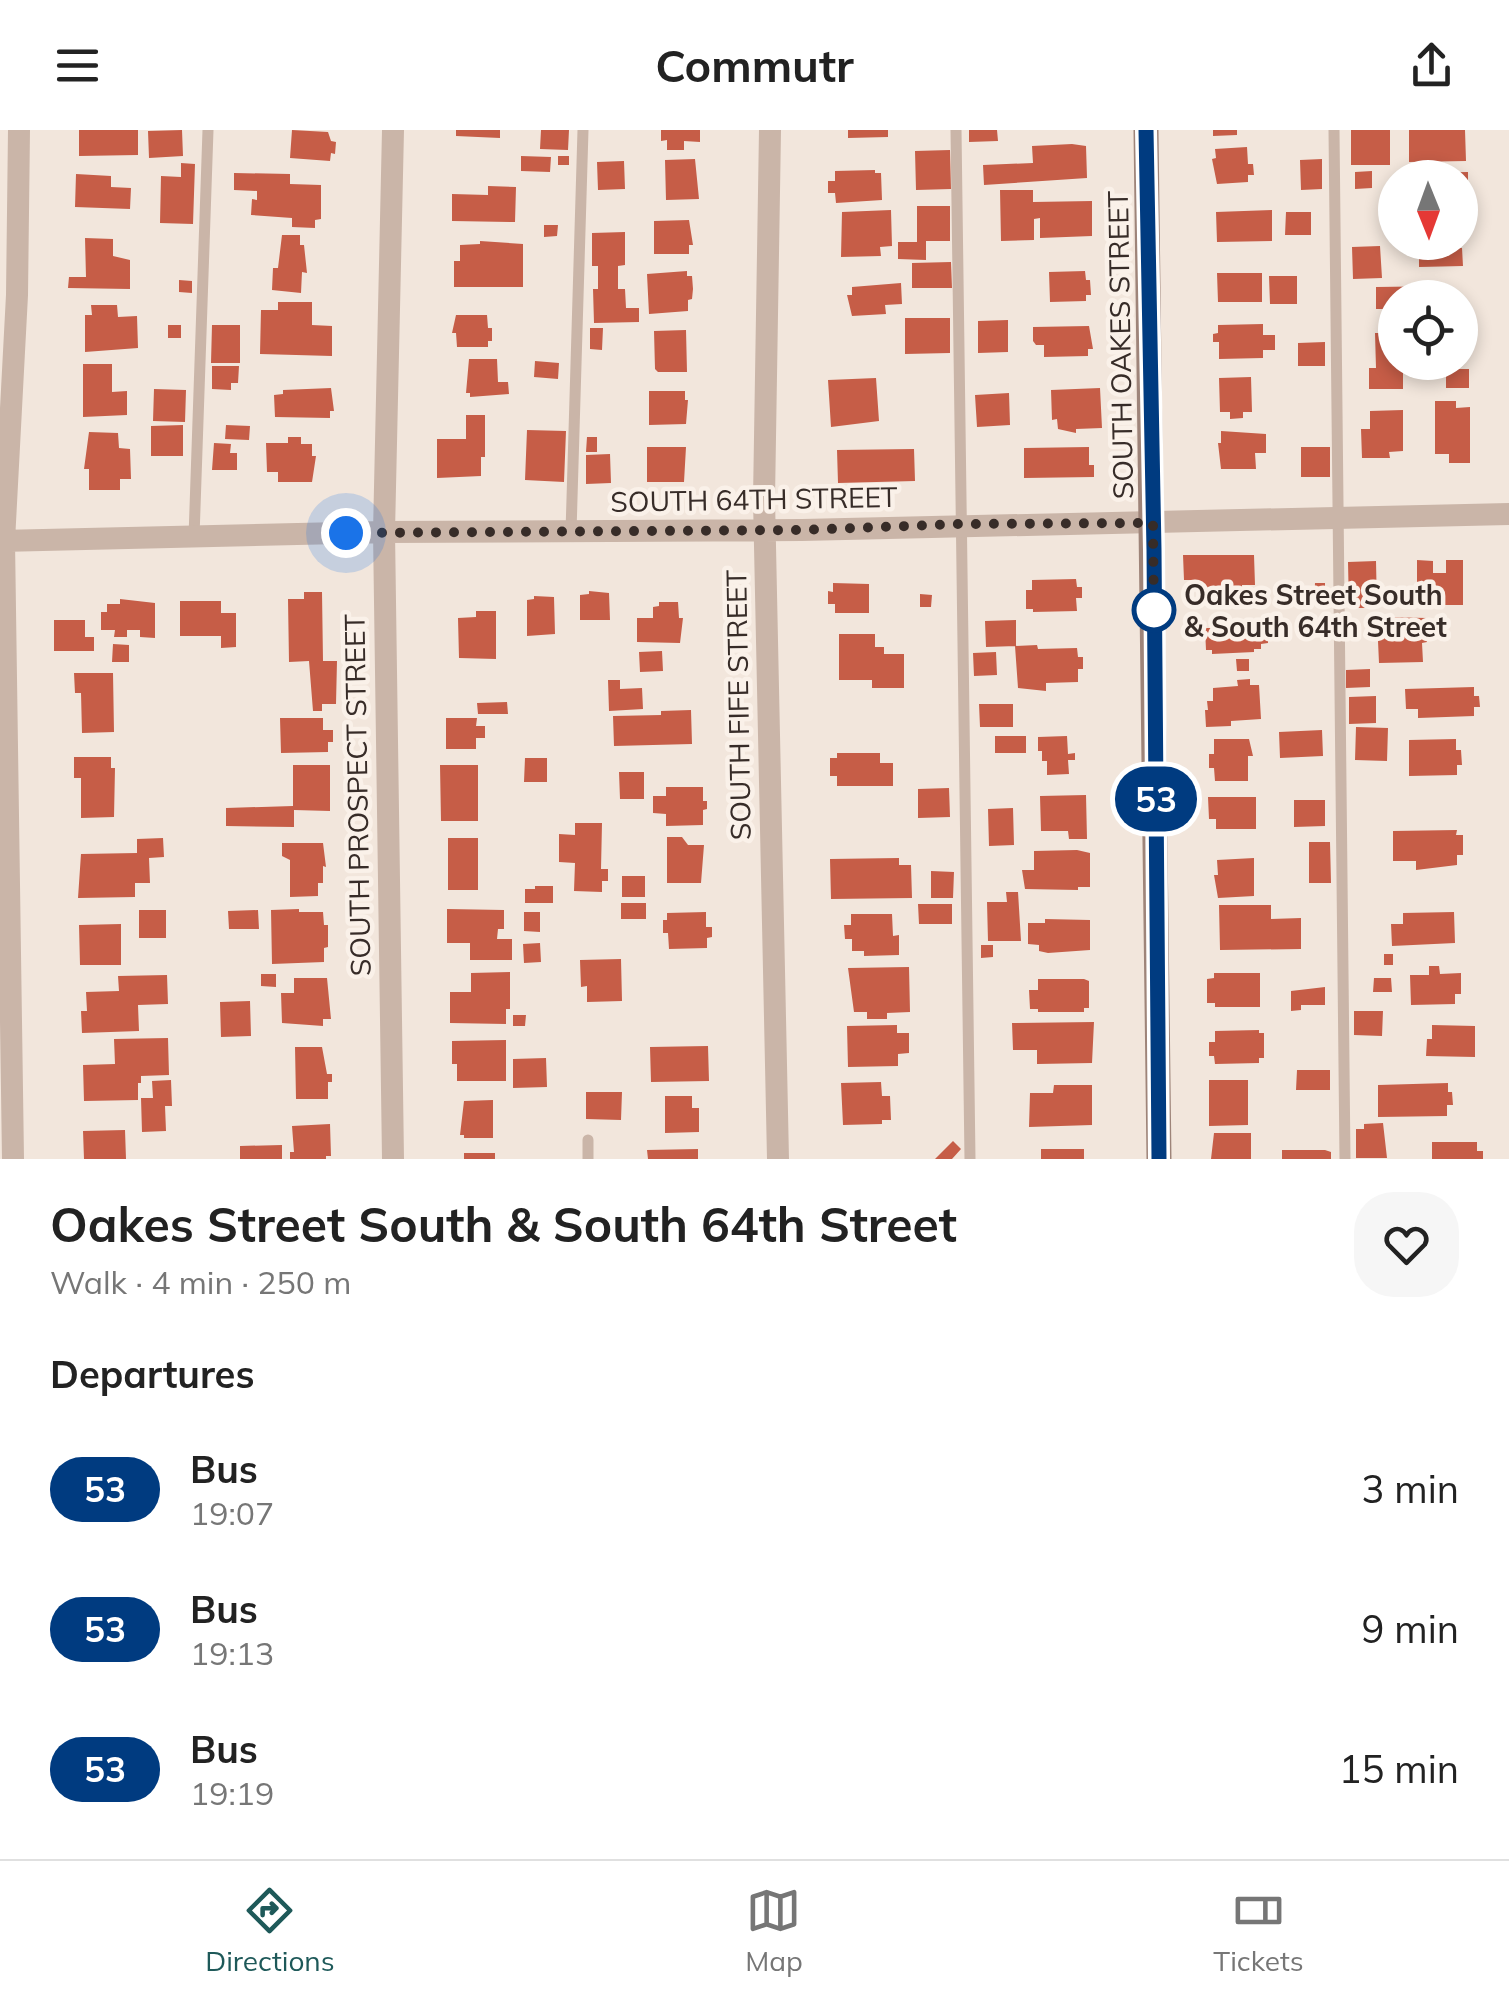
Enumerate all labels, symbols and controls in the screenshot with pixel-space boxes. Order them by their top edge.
text: Commutr [655,37,854,93]
icon: menu [50,38,105,93]
icon: share [1404,38,1459,93]
north arrow [1378,160,1478,260]
map controls [1378,160,1478,380]
street label: SOUTH OAKES STREET [1100,190,1140,500]
button: locate [1378,280,1478,380]
street label: SOUTH 64TH STREET [610,479,898,519]
your location [321,508,371,558]
street label: SOUTH FIFE STREET [718,569,758,841]
place label: Oakes Street South & South 64th Street [1184,577,1447,644]
marker: Oakes Street South & South 64th Street [1133,589,1175,631]
street label: SOUTH PROSPECT STREET [336,614,378,976]
line badge: 53 [1111,766,1201,832]
text: 53 [1135,777,1177,821]
button: heart [1354,1192,1459,1297]
text: Oakes Street South & South 64th Street [50,1194,957,1254]
text: Walk · 4 min · 250 m [50,1262,351,1302]
text: Departures [50,1350,254,1398]
text: Bus [190,1445,258,1493]
text: 3 min [1362,1465,1459,1513]
text: 53 [84,1467,126,1511]
text: 19:07 [190,1493,274,1533]
text: Bus [190,1585,258,1633]
text: 9 min [1362,1605,1459,1653]
text: 53 [84,1607,126,1651]
text: 19:13 [190,1633,274,1673]
text: Bus [190,1725,258,1773]
text: 15 min [1339,1745,1459,1793]
text: 53 [84,1747,126,1791]
text: 19:19 [190,1773,274,1813]
tab: Directions [205,1883,335,1978]
tab: Map [745,1883,803,1978]
tab: Tickets [1213,1883,1304,1978]

